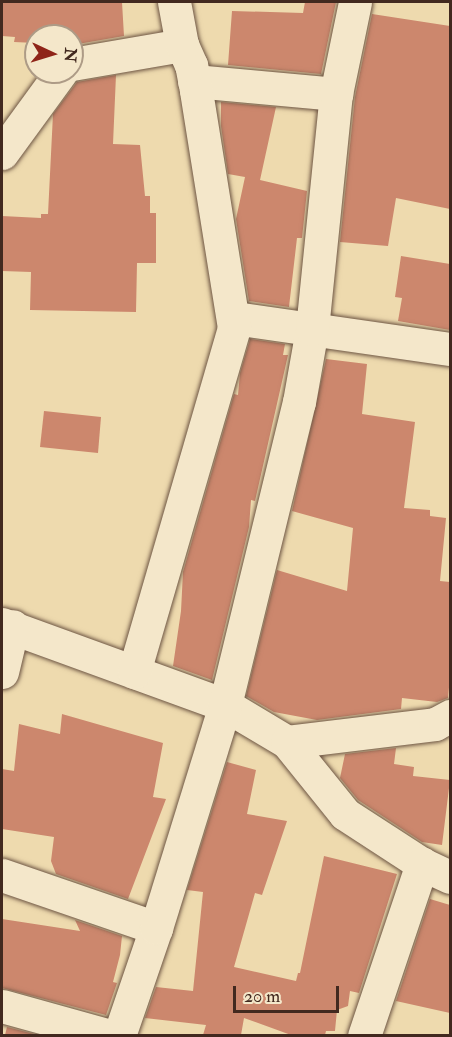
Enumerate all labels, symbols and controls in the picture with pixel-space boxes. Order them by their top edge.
north arrow [24,24,84,84]
text: N [59,47,80,63]
scale bar [236,974,342,1012]
text: 20 m [244,985,280,1008]

